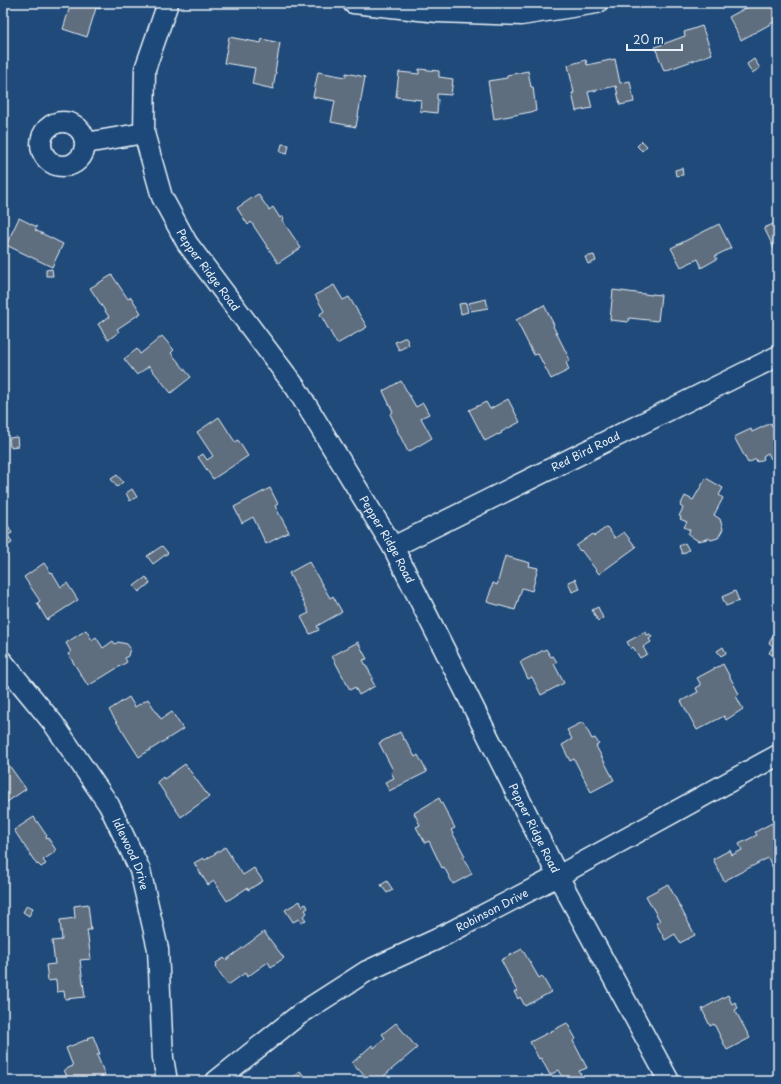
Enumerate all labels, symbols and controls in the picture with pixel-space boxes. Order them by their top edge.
scale bar [627,26,682,52]
text: 20 m [633,30,664,48]
street label: Pepper Ridge Road [173,226,244,315]
street label: Red Bird Road [548,427,623,475]
street label: Pepper Ridge Road [356,492,419,586]
street label: Pepper Ridge Road [505,780,564,876]
street label: Idlewood Drive [108,815,153,892]
street label: Robinson Drive [452,884,531,936]

